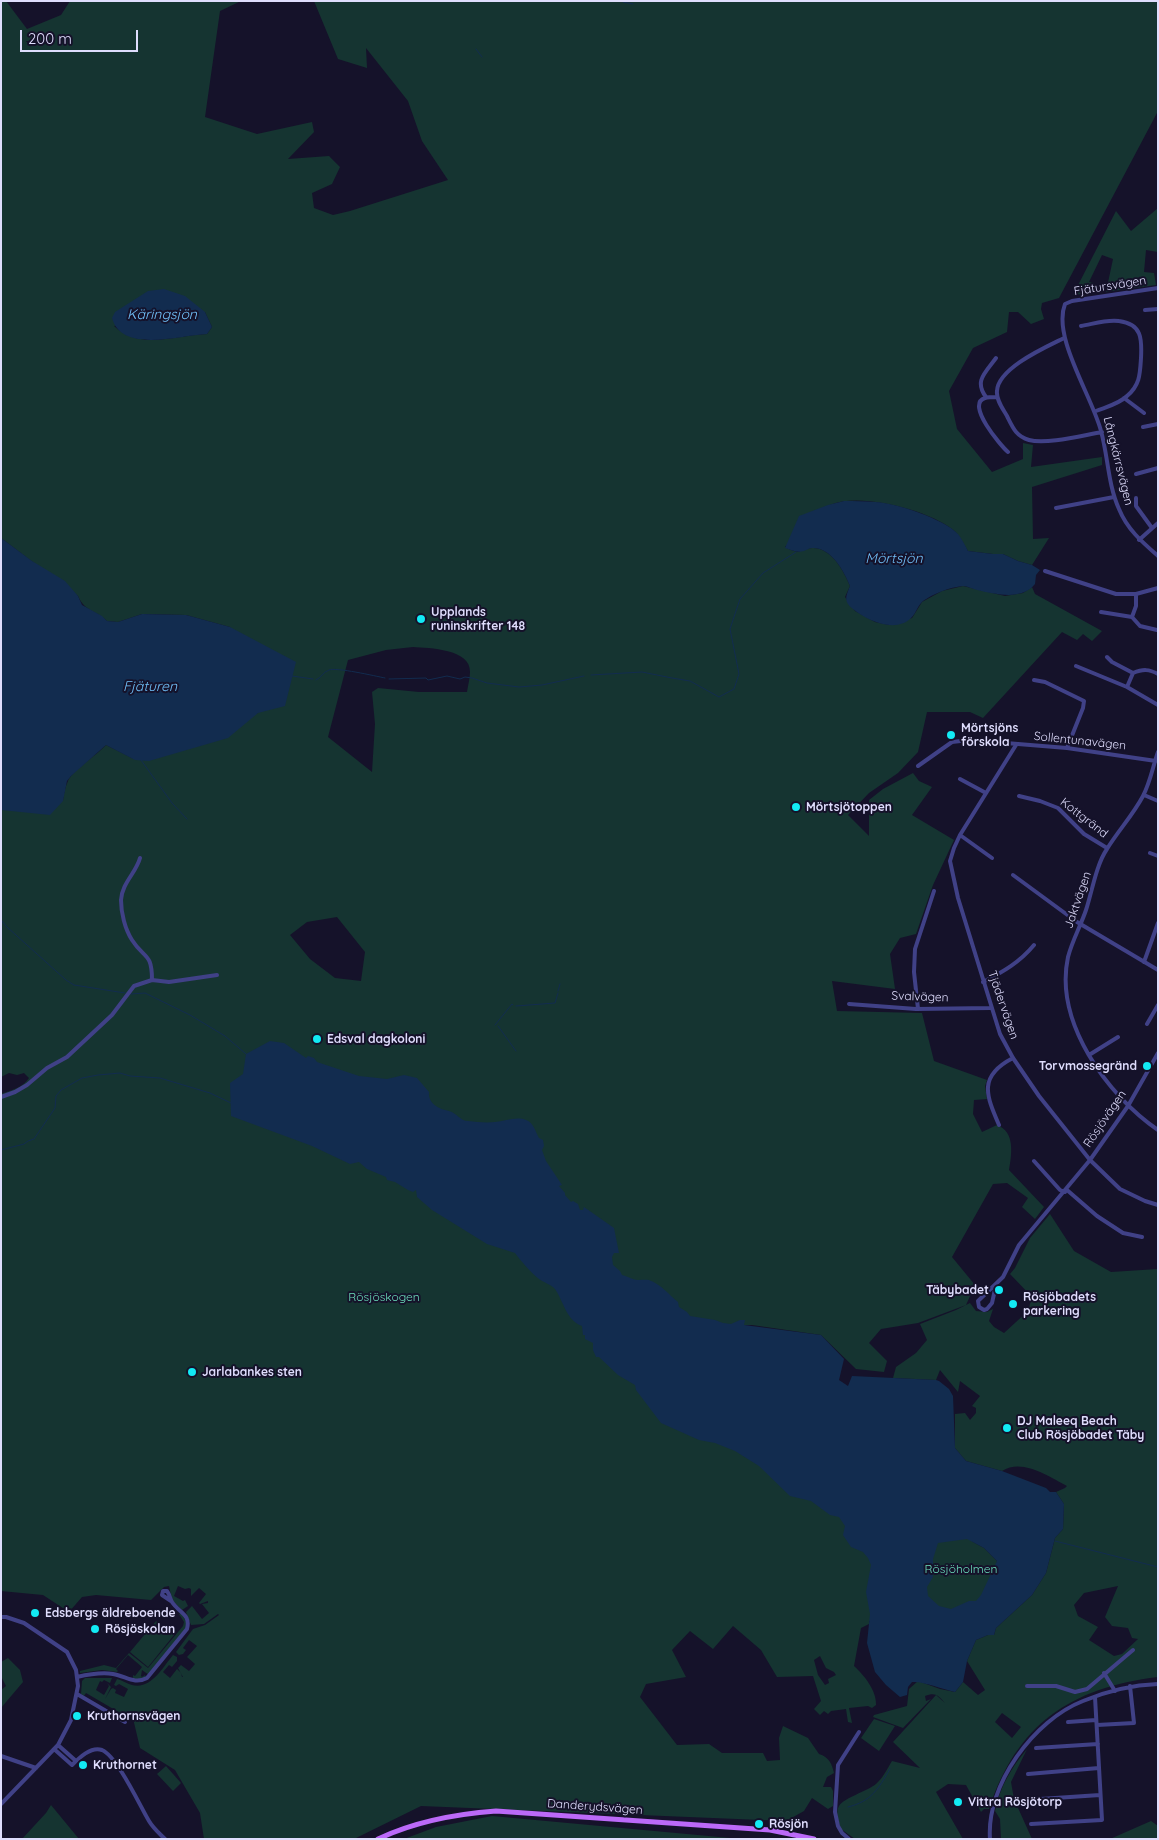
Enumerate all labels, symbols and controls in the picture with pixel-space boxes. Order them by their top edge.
scale bar [22,20,140,52]
text: 200 m [28,29,72,48]
street label: Fjätursvägen [1073,273,1147,299]
water label: Käringsjön [127,307,197,323]
street label: Långkärrsvägen [1100,415,1136,507]
water label: Mörtsjön [865,551,923,567]
place label: Upplands runinskrifter 148 [431,605,525,633]
marker: Upplands runinskrifter 148 [415,613,427,625]
water label: Fjäturen [123,679,177,695]
place label: Mörtsjöns förskola [961,721,1018,749]
marker: Mörtsjöns förskola [945,729,957,741]
street label: Sollentunavägen [1033,729,1127,753]
street label: Kottgränd [1057,795,1111,841]
place label: Mörtsjötoppen [806,800,892,814]
marker: Mörtsjötoppen [790,801,802,813]
street label: Jaktvägen [1062,870,1094,930]
street label: Tjädervägen [985,969,1021,1041]
street label: Svalvägen [891,989,949,1005]
place label: Edsval dagkoloni [327,1032,425,1046]
marker: Edsval dagkoloni [311,1033,323,1045]
place label: Torvmossegränd [1039,1059,1137,1073]
marker: Torvmossegränd [1141,1060,1153,1072]
street label: Rösjövägen [1081,1088,1129,1150]
place label: Täbybadet [926,1283,989,1297]
marker: Täbybadet [993,1284,1005,1296]
park label: Rösjöskogen [348,1290,420,1304]
place label: Rösjöbadets parkering [1023,1290,1096,1318]
marker: Rösjöbadets parkering [1007,1298,1019,1310]
place label: Jarlabankes sten [202,1365,302,1379]
marker: Jarlabankes sten [186,1366,198,1378]
place label: DJ Maleeq Beach Club Rösjöbadet Täby [1017,1414,1144,1442]
marker: DJ Maleeq Beach Club Rösjöbadet Täby [1001,1422,1013,1434]
park label: Rösjöholmen [925,1562,997,1576]
place label: Edsbergs äldreboende [45,1606,176,1620]
marker: Edsbergs äldreboende [29,1607,41,1619]
place label: Rösjöskolan [105,1622,175,1636]
marker: Rösjöskolan [89,1623,101,1635]
place label: Kruthornsvägen [87,1709,180,1723]
marker: Kruthornsvägen [71,1710,83,1722]
place label: Kruthornet [93,1758,157,1772]
marker: Kruthornet [77,1759,89,1771]
place label: Vittra Rösjötorp [968,1795,1062,1809]
street label: Danderydsvägen [547,1796,643,1818]
marker: Vittra Rösjötorp [952,1796,964,1808]
place label: Rösjön [769,1817,808,1831]
marker: Rösjön [753,1818,765,1830]

